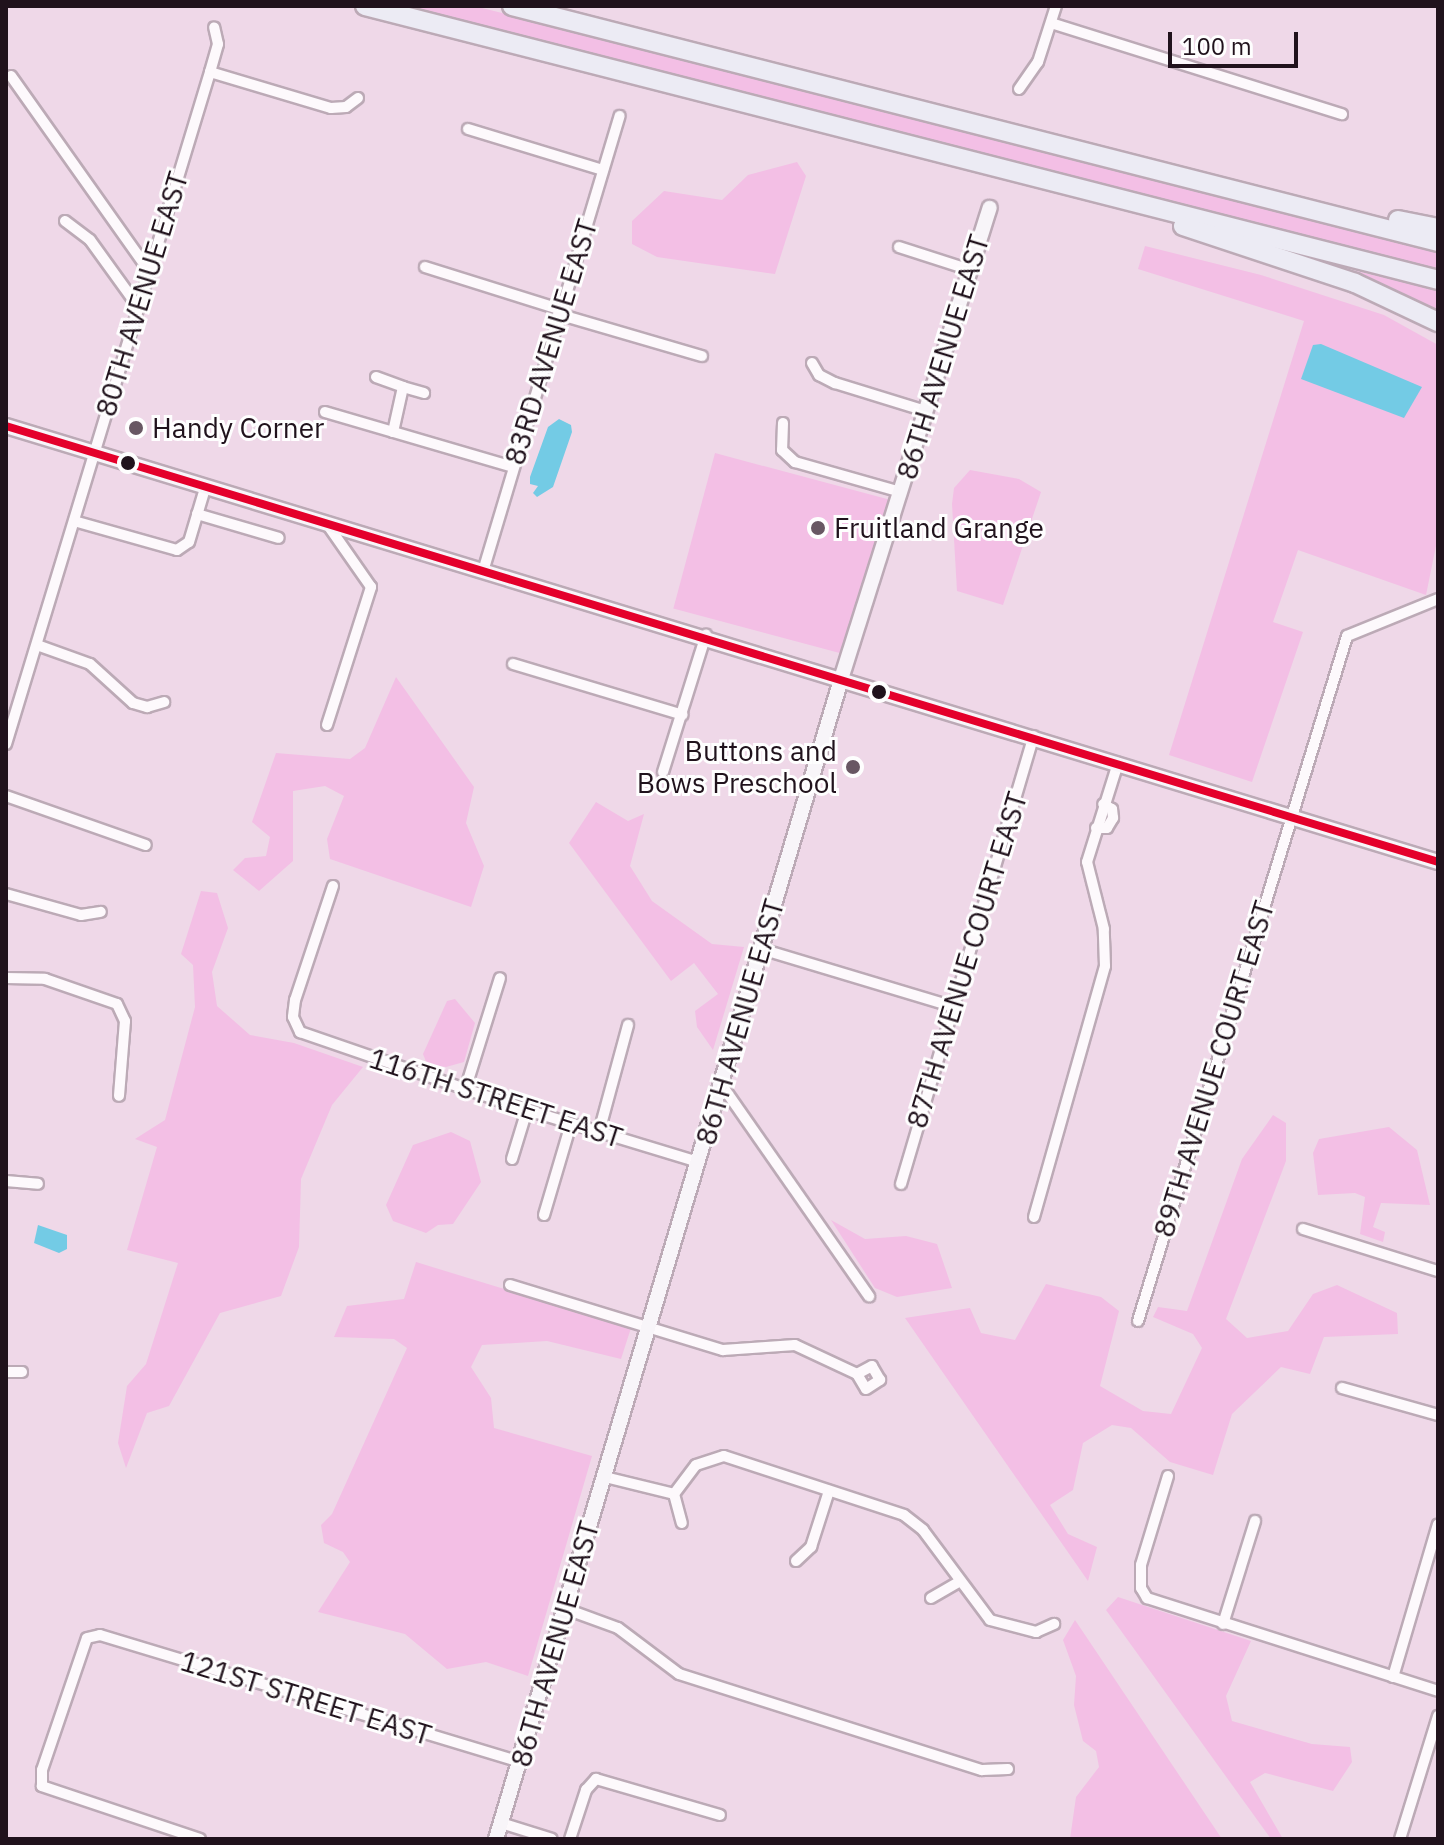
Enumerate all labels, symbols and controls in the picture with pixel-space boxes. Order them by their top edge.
scale bar [1172,16,1302,66]
text: 100 m [1182,30,1252,62]
street label: 80TH AVENUE EAST [89,168,195,420]
street label: 83RD AVENUE EAST [498,215,604,469]
street label: 86TH AVENUE EAST [890,231,996,483]
place label: Handy Corner [152,411,324,445]
marker: Handy Corner [127,419,145,437]
unlabelled marker [120,455,136,471]
place label: Fruitland Grange [834,511,1044,545]
marker: Fruitland Grange [809,519,827,537]
unlabelled marker [871,684,887,700]
place label: Buttons and Bows Preschool [637,734,837,800]
marker: Buttons and Bows Preschool [844,758,862,776]
street label: 87TH AVENUE COURT EAST [900,788,1034,1132]
street label: 86TH AVENUE EAST [689,895,791,1149]
street label: 89TH AVENUE COURT EAST [1147,897,1281,1241]
street label: 116TH STREET EAST [365,1041,627,1155]
street label: 86TH AVENUE EAST [504,1517,606,1771]
street label: 121ST STREET EAST [177,1644,435,1752]

